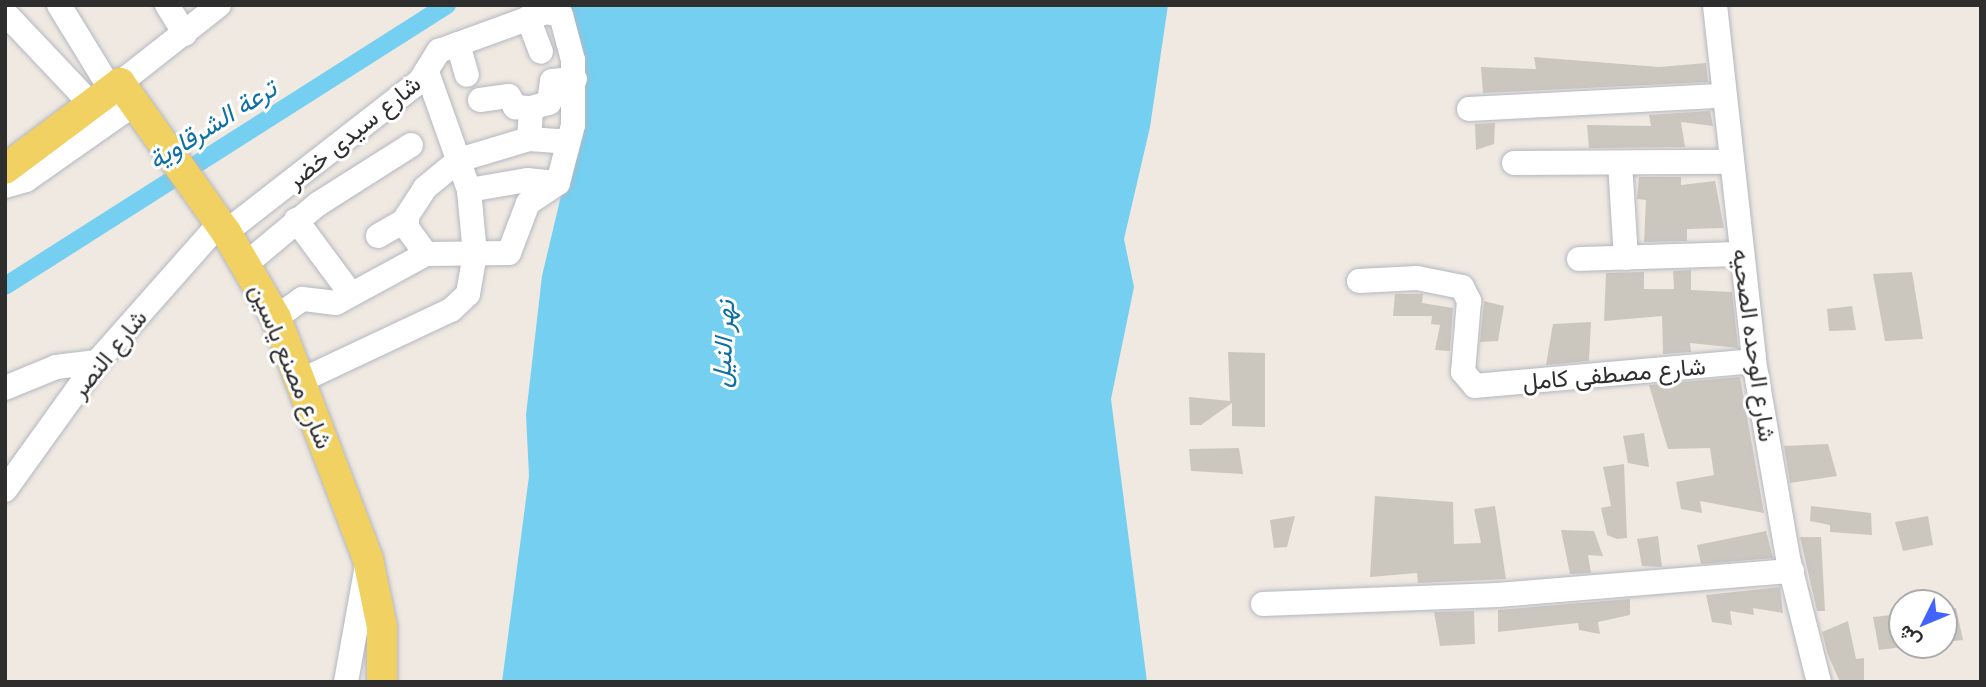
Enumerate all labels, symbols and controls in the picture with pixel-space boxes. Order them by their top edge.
street label: شارع سيدى خضر [280,68,426,194]
water label: ترعة الشرقاوية [142,72,282,176]
street label: شارع الوحده الصحيه [1727,247,1783,443]
street label: شارع مصنع ياسين [244,279,340,453]
water label: نهر النيل [705,300,741,388]
street label: شارع النصر [64,303,152,403]
street label: شارع مصطفى كامل [1521,351,1707,395]
north arrow [1888,589,1958,659]
text: ش [1892,620,1926,654]

